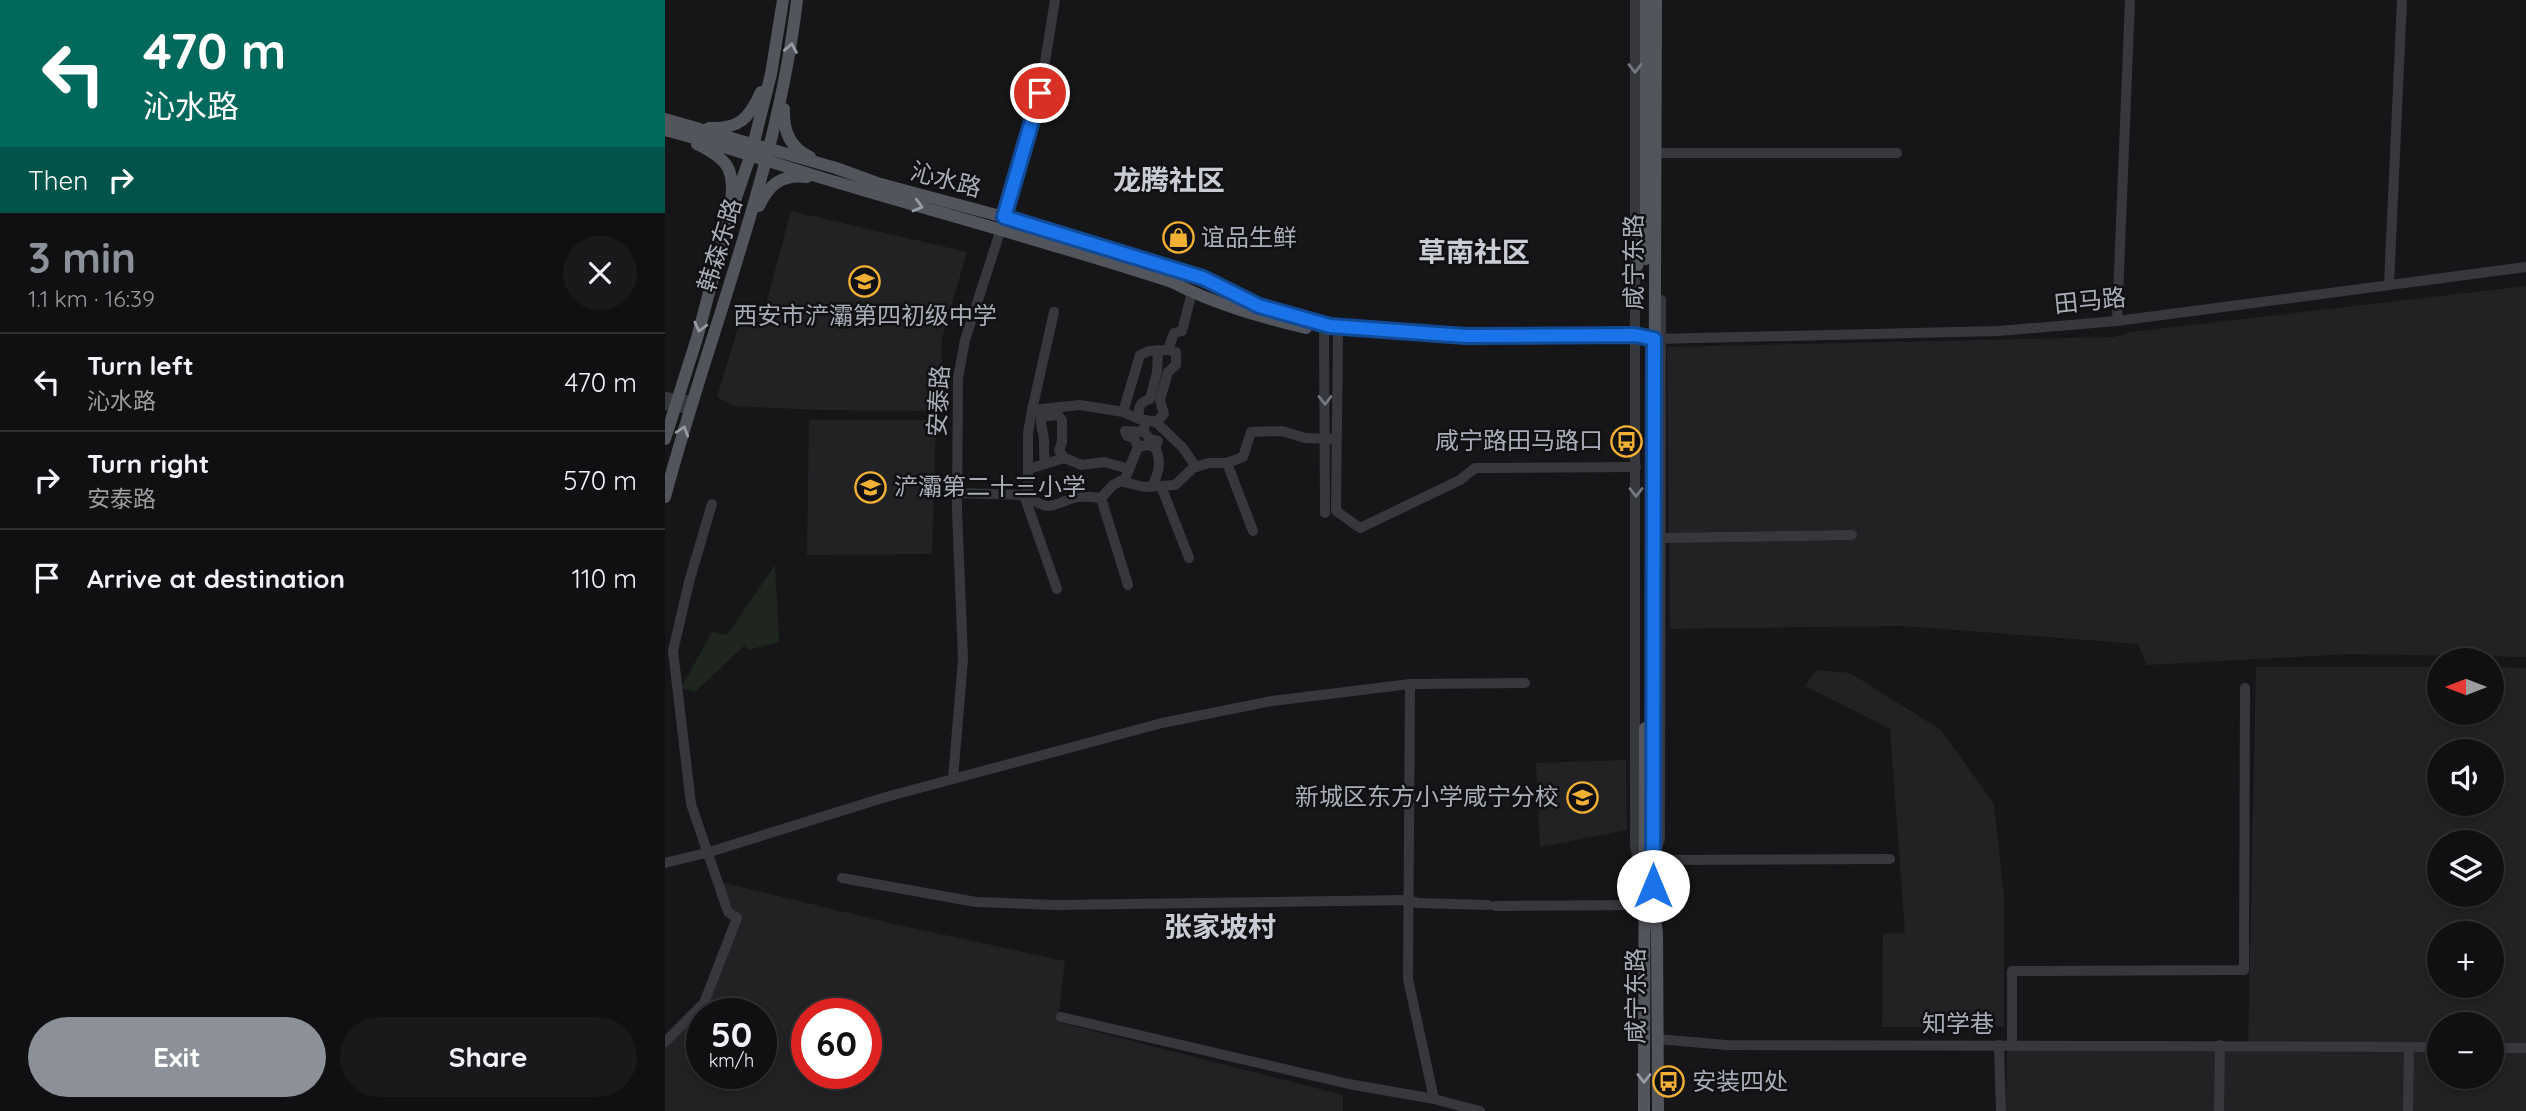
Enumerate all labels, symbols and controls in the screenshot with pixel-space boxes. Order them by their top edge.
text: 470 m [143,20,286,81]
icon: left [28,28,119,119]
one-way arrow [783,42,798,53]
pin [1010,63,1070,123]
one-way arrow [1627,63,1643,74]
icon: arrive [1021,74,1059,112]
text: 沁水路 [143,86,239,126]
street label: 沁水路 [908,155,985,203]
icon: right [102,161,140,199]
district label: 龙腾社区 [1113,162,1225,197]
text: Then [28,164,88,197]
street label: 韩森东路 [691,194,747,295]
one-way arrow [912,198,924,212]
street label: 咸宁东路 [1618,214,1648,310]
shop icon: 谊品生鲜 [1161,221,1195,255]
place label: 谊品生鲜 [1201,222,1297,252]
text: 3 min [28,231,136,284]
district label: 草南社区 [1418,234,1530,269]
button: close [563,236,637,310]
school or university icon: 西安市浐灞第四初级中学 [848,265,882,299]
street label: 田马路 [2053,281,2127,319]
text: 1.1 km · 16:39 [28,284,155,313]
place label: 西安市浐灞第四初级中学 [733,300,997,330]
one-way arrow [694,320,708,332]
text: Turn left [87,349,194,382]
icon: left [28,363,66,401]
street label: 安泰路 [921,364,955,438]
text: 470 m [564,366,637,399]
text: 沁水路 [87,386,156,415]
one-way arrow [1317,396,1333,406]
bus stop icon: 咸宁路田马路口 [1609,424,1643,458]
place label: 咸宁路田马路口 [1435,425,1603,455]
one-way arrow [675,426,689,438]
text: Turn right [87,447,209,480]
icon: right [28,461,66,499]
text: 570 m [563,464,637,497]
school or university icon: 浐灞第二十三小学 [854,470,888,504]
place label: 浐灞第二十三小学 [894,471,1086,501]
text: 安泰路 [87,484,156,513]
one-way arrow [1628,487,1644,497]
icon: arrive [28,559,66,597]
text: Arrive at destination [87,562,345,595]
text: 110 m [571,562,637,595]
north arrow [2427,648,2504,724]
map controls [2427,648,2504,1089]
button: sound [2427,739,2504,816]
school or university icon: 新城区东方小学咸宁分校 [1565,780,1599,814]
place label: 新城区东方小学咸宁分校 [1295,781,1559,811]
button: layers [2427,830,2504,907]
position arrow [1616,849,1690,923]
district label: 张家坡村 [1164,909,1276,944]
button: + [2427,921,2504,998]
street label: 咸宁东路 [1620,948,1650,1044]
speed limit sign: 60 [791,998,882,1089]
street label: 知学巷 [1922,1008,1994,1038]
text: 50 [711,1012,752,1056]
button: − [2427,1012,2504,1089]
button: Exit [28,1017,326,1097]
button: Share [340,1017,637,1097]
text: km/h [709,1049,754,1072]
bus stop icon: 安装四处 [1652,1065,1686,1099]
place label: 安装四处 [1692,1066,1788,1096]
one-way arrow [1636,1074,1652,1084]

